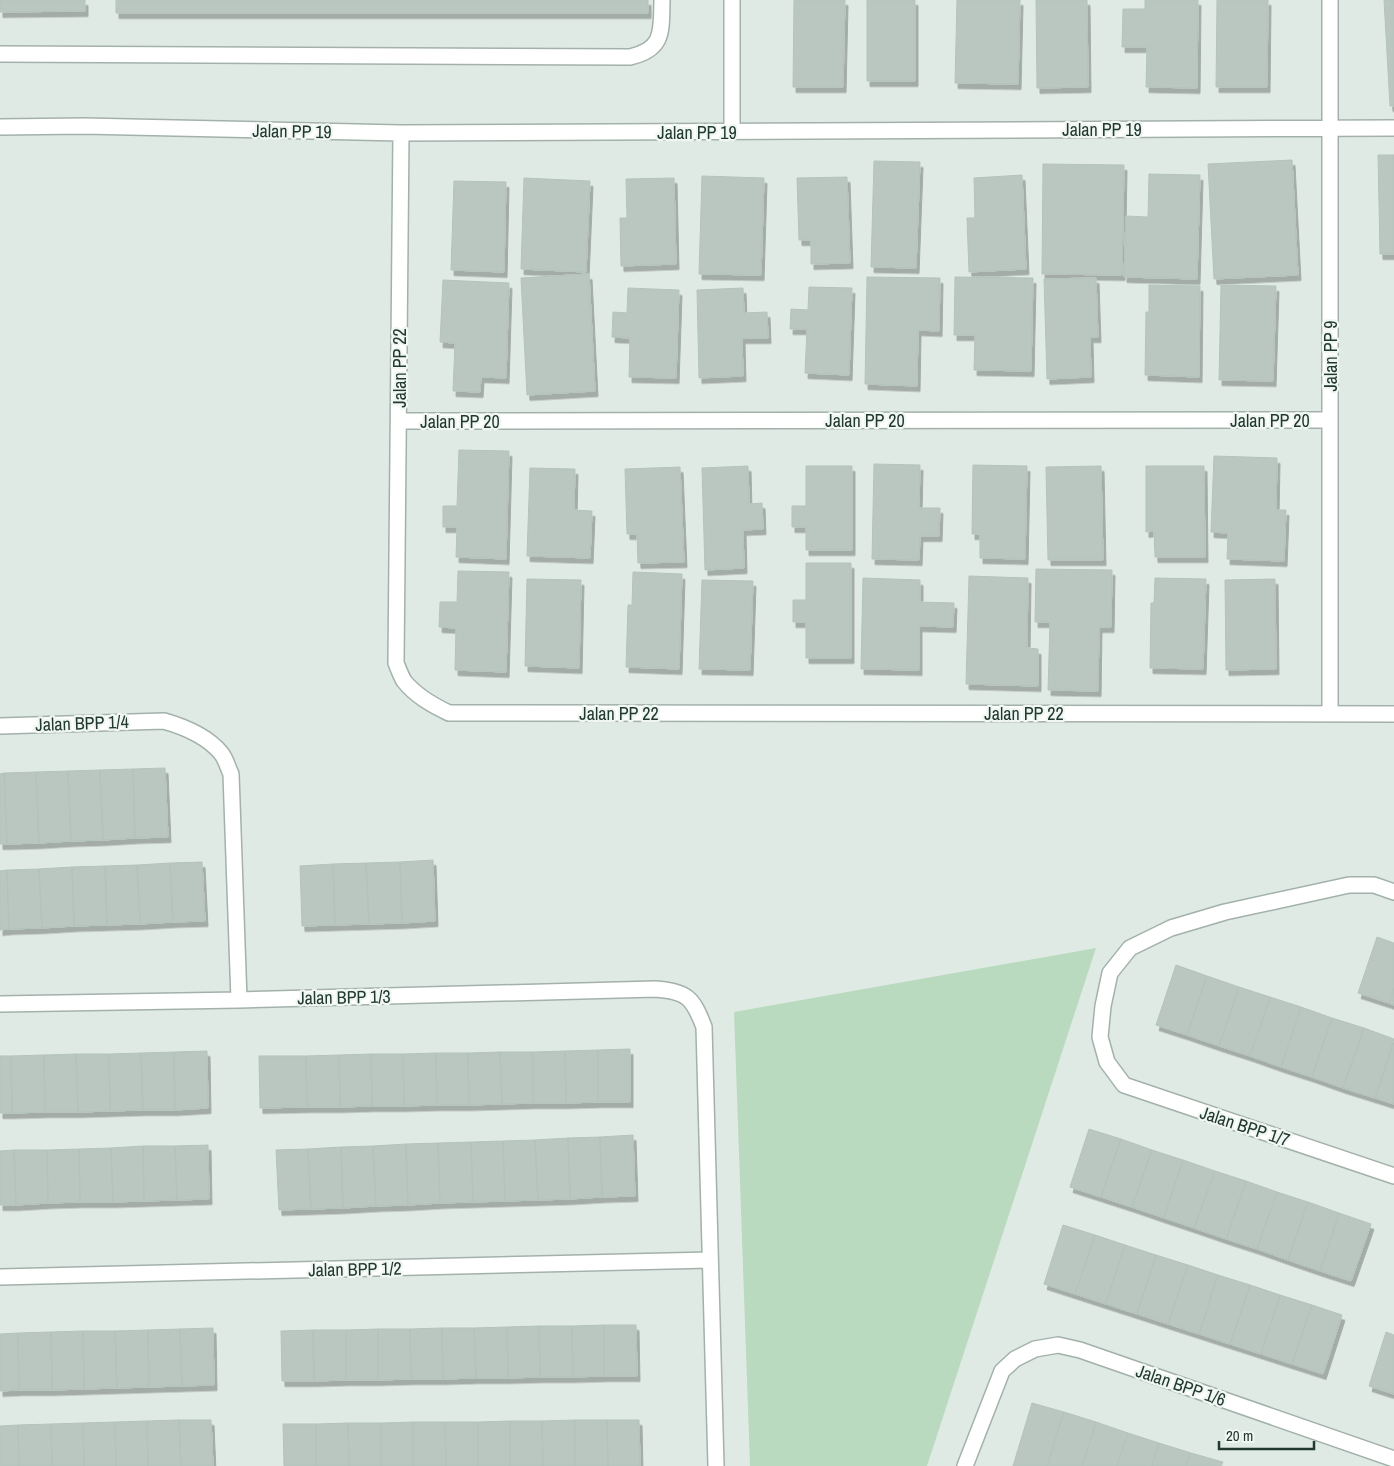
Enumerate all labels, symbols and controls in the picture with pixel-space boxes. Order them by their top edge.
street label: Jalan PP 19 [1062,117,1142,142]
street label: Jalan PP 19 [252,118,332,144]
street label: Jalan PP 19 [657,120,737,145]
street label: Jalan PP 9 [1318,320,1343,392]
street label: Jalan PP 22 [387,328,412,408]
street label: Jalan PP 20 [825,408,905,433]
street label: Jalan PP 20 [1230,408,1310,433]
street label: Jalan PP 20 [420,409,500,434]
street label: Jalan PP 22 [579,701,659,726]
street label: Jalan PP 22 [984,701,1064,726]
street label: Jalan BPP 1/4 [35,709,129,737]
street label: Jalan BPP 1/3 [297,984,391,1010]
street label: Jalan BPP 1/7 [1197,1100,1293,1152]
street label: Jalan BPP 1/2 [308,1256,402,1282]
street label: Jalan BPP 1/6 [1133,1358,1229,1412]
scale bar [1219,1418,1314,1450]
text: 20 m [1226,1425,1253,1446]

